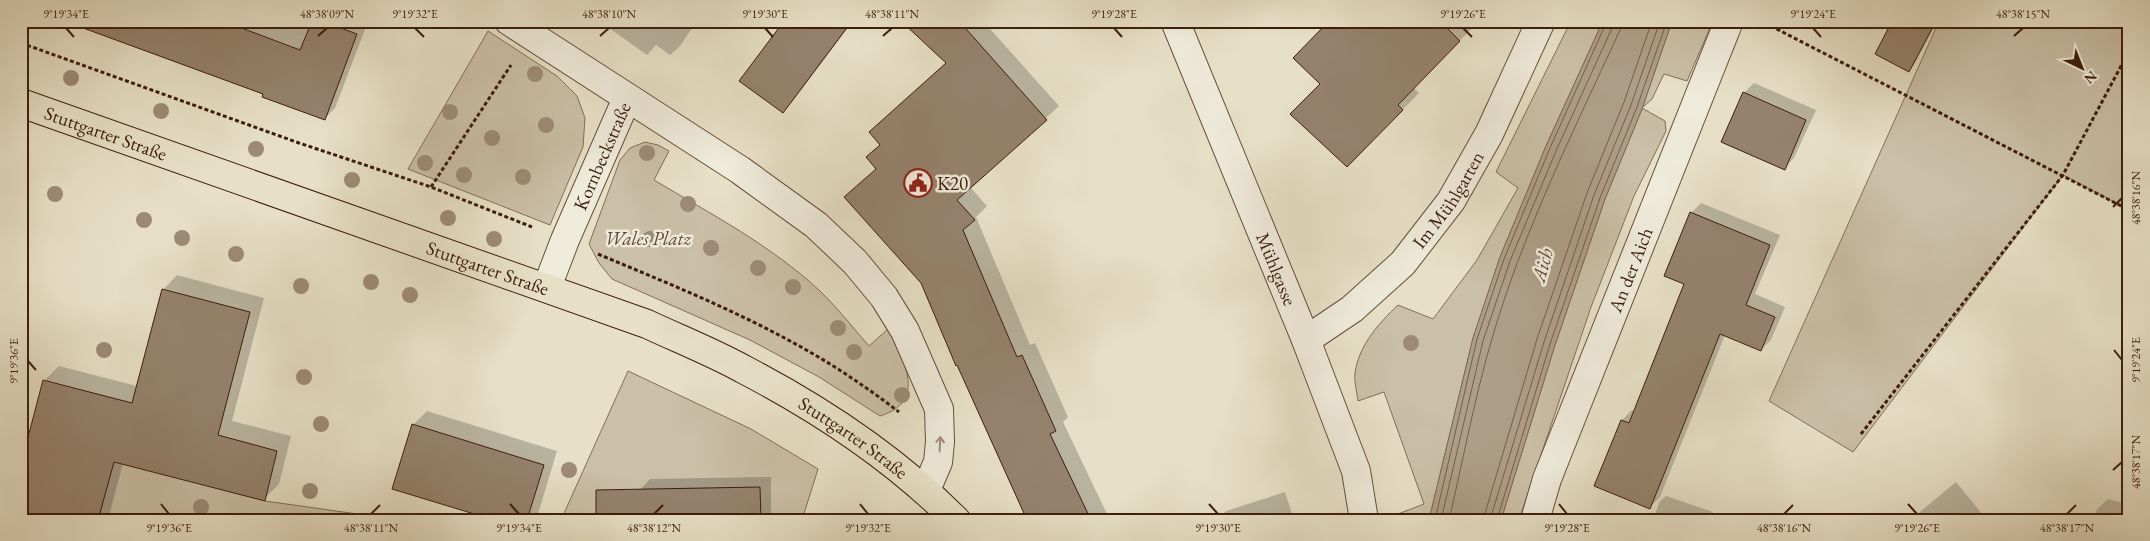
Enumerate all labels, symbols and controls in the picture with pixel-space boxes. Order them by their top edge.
text: 9°19'34"E [43,6,89,22]
text: 48°38'09"N [300,6,354,22]
text: 9°19'32"E [392,6,438,22]
text: 48°38'10"N [582,6,636,22]
text: 9°19'30"E [742,6,788,22]
text: 48°38'11"N [865,6,919,22]
text: 9°19'28"E [1091,6,1137,22]
text: 9°19'26"E [1440,6,1486,22]
text: 9°19'24"E [1790,6,1836,22]
text: 48°38'15"N [1996,6,2050,22]
north arrow [2058,42,2108,92]
text: N [2080,67,2101,88]
street label: Kornbeckstraße [568,98,637,214]
street label: Stuttgarter Straße [41,100,170,167]
street label: Im Mühlgarten [1407,147,1490,254]
public building icon: K20 [903,168,933,198]
place label: K20 [937,171,968,196]
text: 48°38'16"N [2128,171,2144,225]
street label: An der Aich [1602,223,1659,317]
park label: Wales Platz [605,226,691,251]
street label: Mühlgasse [1250,229,1303,309]
street label: Stuttgarter Straße [423,235,552,301]
water label: Aich [1524,245,1559,287]
text: 9°19'24"E [2128,337,2144,383]
text: 9°19'36"E [6,338,22,384]
street label: Stuttgarter Straße [794,391,913,485]
text: 48°38'17"N [2128,435,2144,489]
one-way arrow [935,436,944,452]
text: 9°19'36"E [146,520,192,536]
text: 48°38'11"N [344,520,398,536]
text: 9°19'34"E [496,520,542,536]
text: 48°38'12"N [627,520,681,536]
text: 9°19'32"E [845,520,891,536]
text: 9°19'30"E [1195,520,1241,536]
text: 9°19'28"E [1544,520,1590,536]
text: 48°38'16"N [1757,520,1811,536]
text: 9°19'26"E [1894,520,1940,536]
text: 48°38'17"N [2040,520,2094,536]

